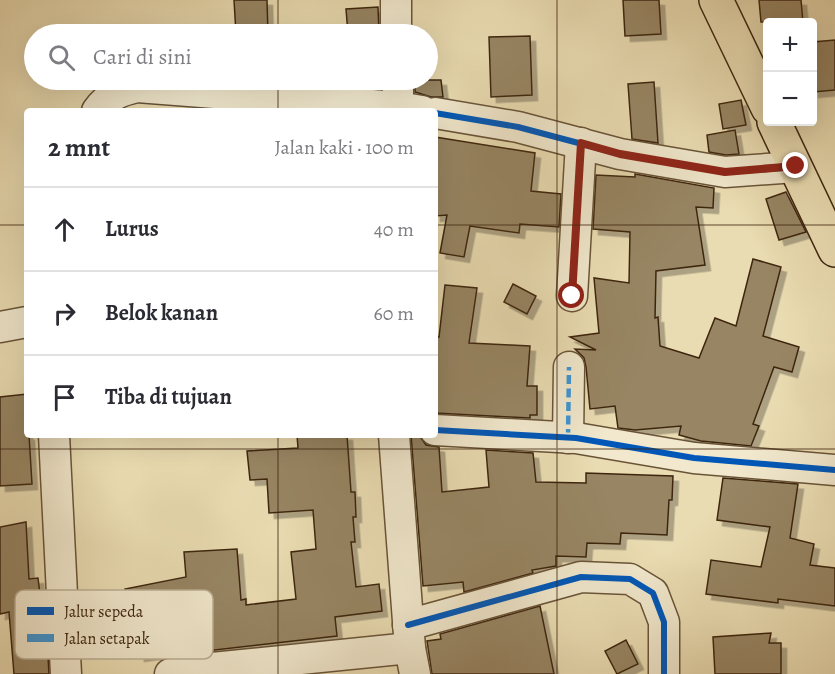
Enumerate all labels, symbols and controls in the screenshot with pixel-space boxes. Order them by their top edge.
map controls [763,18,817,126]
button: + [763,18,817,72]
search box [24,24,438,90]
icon: search [45,41,78,74]
text: Cari di sini [93,42,192,72]
button: − [763,72,817,126]
text: 2 mnt [48,130,110,165]
text: Jalan kaki · 100 m [275,134,414,161]
route end [782,152,808,178]
icon: ahead [48,213,81,246]
text: Lurus [105,214,159,244]
text: 40 m [374,216,414,243]
route start [558,282,584,308]
icon: right [48,297,81,330]
text: Belok kanan [105,298,218,328]
text: 60 m [374,300,414,327]
icon: arrive [48,381,81,414]
text: Tiba di tujuan [105,382,232,412]
legend [15,590,213,659]
text: Jalur sepeda [64,601,144,623]
text: Jalan setapak [64,628,150,650]

